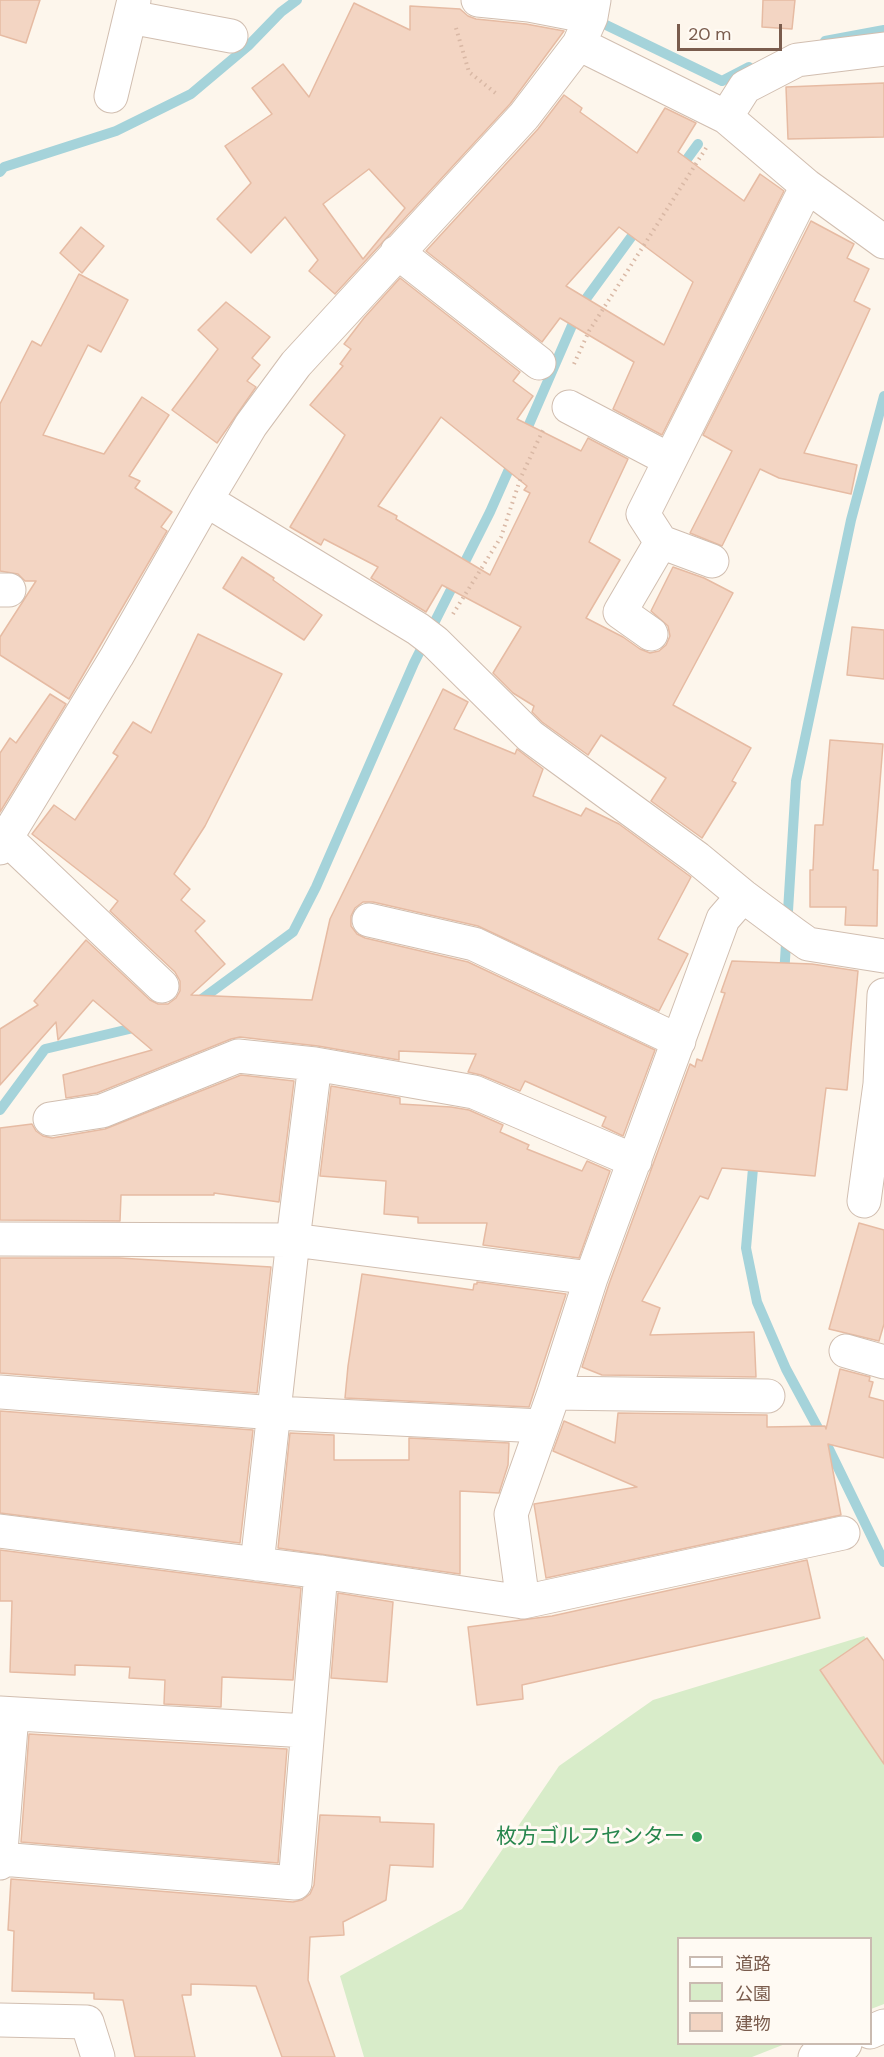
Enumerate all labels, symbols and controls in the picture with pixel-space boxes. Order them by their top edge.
scale bar [680,12,785,50]
text: 20 m [688,22,731,46]
place label: 枚方ゴルフセンター [496,1824,685,1850]
marker: 枚方ゴルフセンター [690,1830,704,1844]
legend [677,1937,872,2045]
text: 道路 [735,1952,771,1976]
text: 公園 [735,1982,771,2006]
text: 建物 [735,2012,771,2036]

